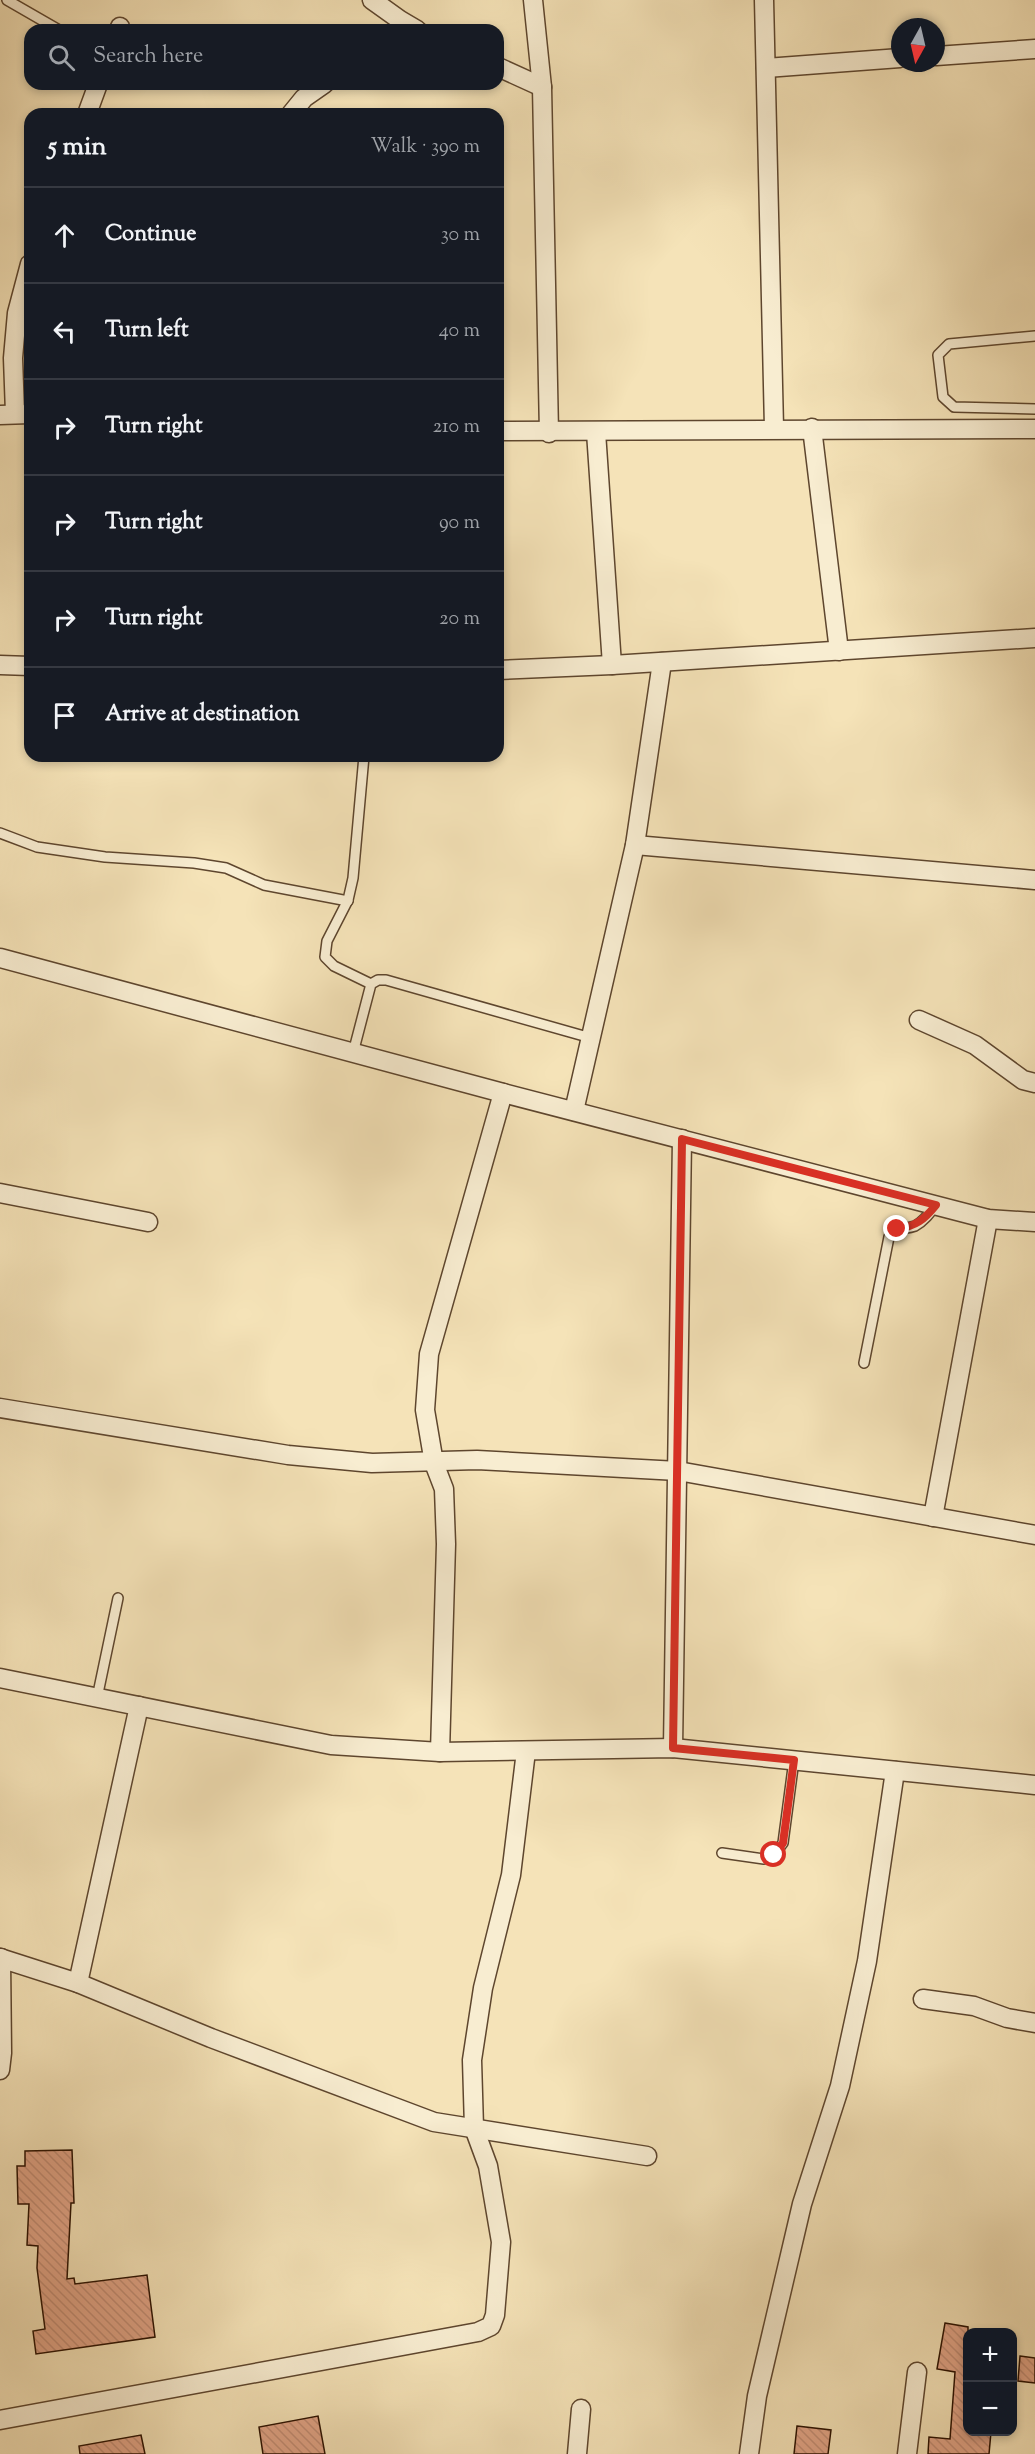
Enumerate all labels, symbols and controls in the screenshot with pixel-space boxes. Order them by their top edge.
north arrow [891,18,945,72]
search box [24,24,504,90]
icon: search [45,41,78,74]
text: Search here [93,41,203,73]
text: 5 min [48,129,107,166]
text: Walk · 390 m [371,133,480,162]
icon: ahead [48,219,81,252]
text: Continue [105,219,196,251]
text: 30 m [441,221,480,250]
icon: left [48,315,81,348]
text: Turn left [105,315,188,347]
text: 40 m [439,317,480,346]
icon: right [48,411,81,444]
text: Turn right [105,411,202,443]
text: 210 m [433,413,480,442]
icon: right [48,507,81,540]
text: Turn right [105,507,202,539]
text: 90 m [439,509,480,538]
icon: right [48,603,81,636]
text: Turn right [105,603,202,635]
text: 20 m [439,605,480,634]
icon: arrive [48,699,81,732]
text: Arrive at destination [105,699,300,731]
route end [883,1215,909,1241]
route start [760,1841,786,1867]
map controls [963,2328,1017,2436]
button: + [963,2328,1017,2382]
button: − [963,2382,1017,2436]

